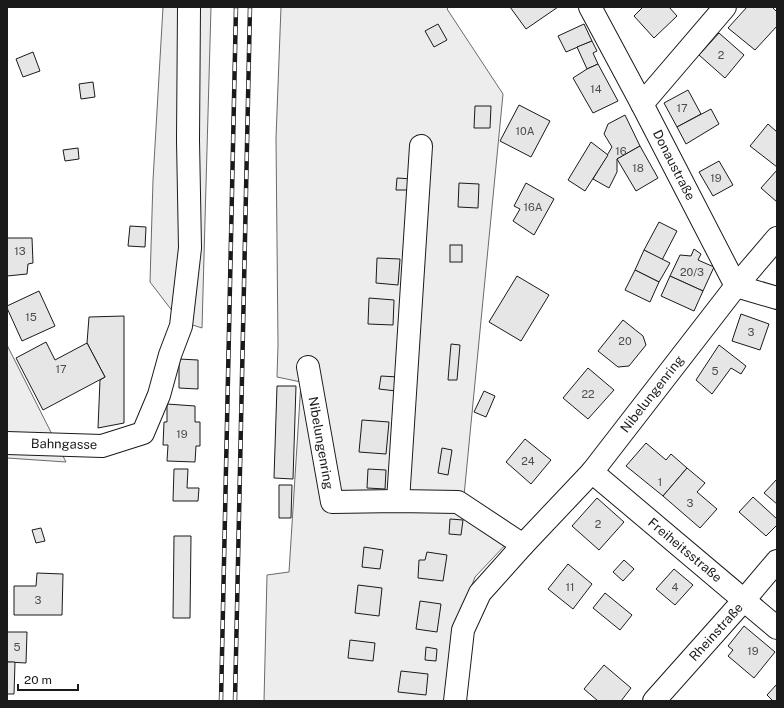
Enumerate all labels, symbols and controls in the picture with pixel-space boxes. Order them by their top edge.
house number: 2 [718,49,725,61]
house number: 14 [590,83,602,95]
house number: 17 [676,102,688,114]
house number: 10A [515,125,535,137]
street label: Donaustraße [650,127,698,203]
house number: 16 [615,145,627,157]
house number: 18 [632,162,644,174]
house number: 19 [710,172,722,184]
house number: 16A [523,201,543,213]
house number: 13 [14,245,26,257]
house number: 20/3 [680,266,704,278]
house number: 15 [25,311,37,323]
house number: 3 [748,326,755,338]
house number: 20 [618,335,632,347]
street label: Nibelungenring [617,352,687,436]
house number: 17 [55,363,67,375]
house number: 5 [711,365,719,377]
house number: 22 [581,388,595,400]
street label: Nibelungenring [305,396,337,490]
house number: 19 [176,428,188,440]
street label: Bahngasse [31,436,97,452]
house number: 24 [521,455,535,467]
house number: 1 [658,476,662,488]
house number: 3 [687,497,694,509]
street label: Freiheitsstraße [645,515,725,585]
house number: 2 [595,518,602,530]
house number: 11 [566,581,574,593]
house number: 4 [672,581,679,593]
house number: 3 [35,594,42,606]
street label: Rheinstraße [686,600,746,664]
house number: 5 [13,641,21,653]
house number: 19 [747,645,759,657]
scale bar [18,666,78,692]
text: 20 m [24,673,52,687]

